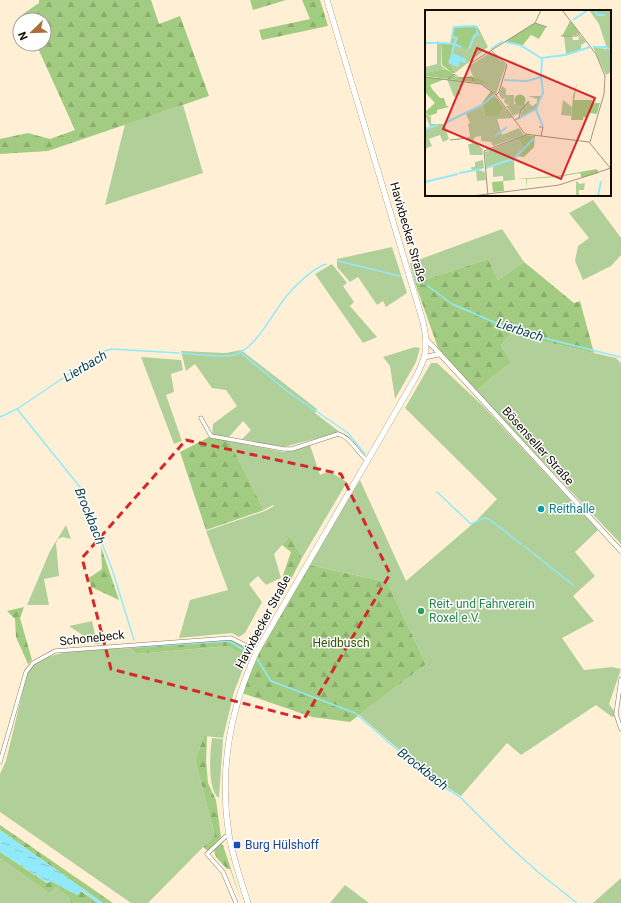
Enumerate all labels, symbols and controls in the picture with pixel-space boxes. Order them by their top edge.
inset map [425,10,611,196]
north arrow [12,12,52,52]
text: N [16,29,31,42]
street label: Havixbecker Straße [387,180,429,284]
water label: Lierbach [495,315,545,345]
water label: Lierbach [60,347,110,385]
street label: Bösenseller Straße [499,404,577,488]
water label: Brockbach [72,486,108,547]
place label: Reithalle [549,502,595,516]
marker: Reithalle [536,504,546,514]
street label: Havixbecker Straße [233,573,293,671]
place label: Reit- und Fahrverein Roxel e.V. [429,597,535,625]
marker: Reit- und Fahrverein Roxel e.V. [416,606,426,616]
street label: Schonebeck [59,628,126,648]
park label: Heidbusch [312,636,370,650]
water label: Brockbach [395,745,451,793]
place label: Burg Hülshoff [245,838,320,852]
marker: Burg Hülshoff [232,840,242,850]

